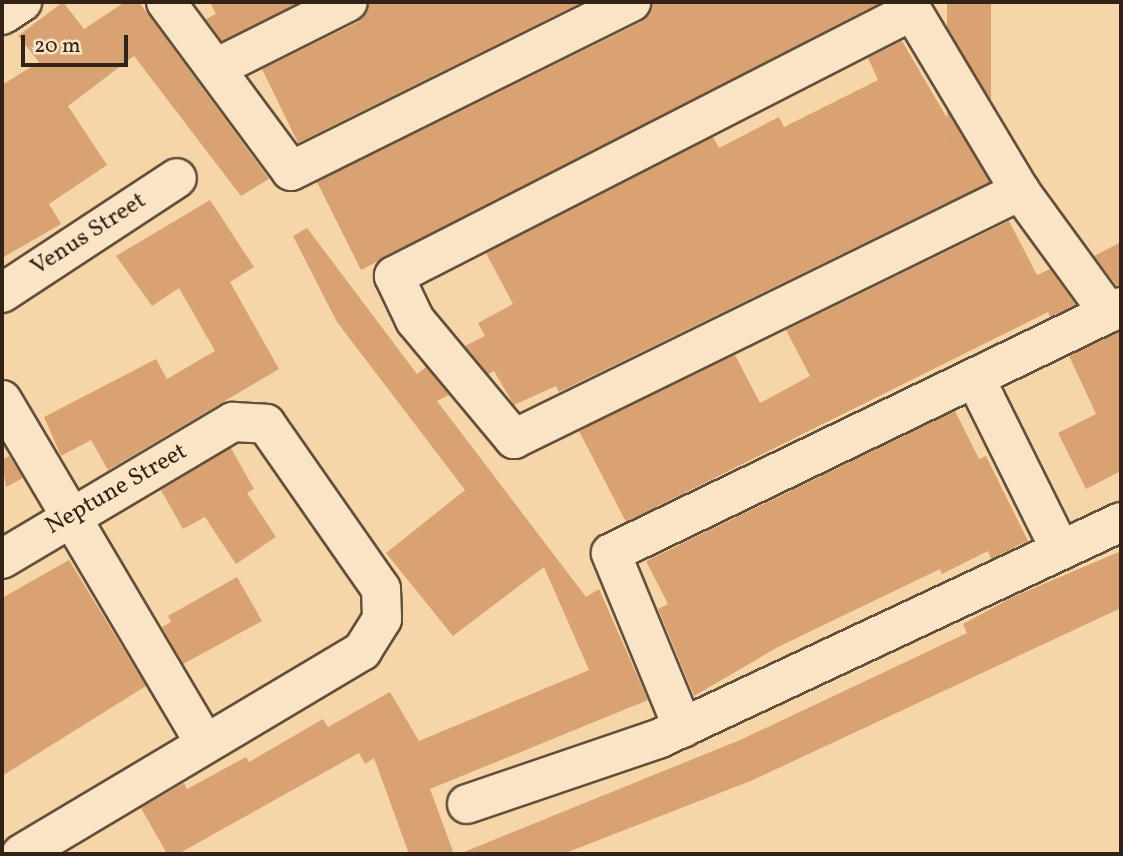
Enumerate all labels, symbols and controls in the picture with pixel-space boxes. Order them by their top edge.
scale bar [24,21,131,65]
text: 20 m [34,32,80,61]
street label: Venus Street [26,187,152,283]
street label: Neptune Street [41,438,193,542]

